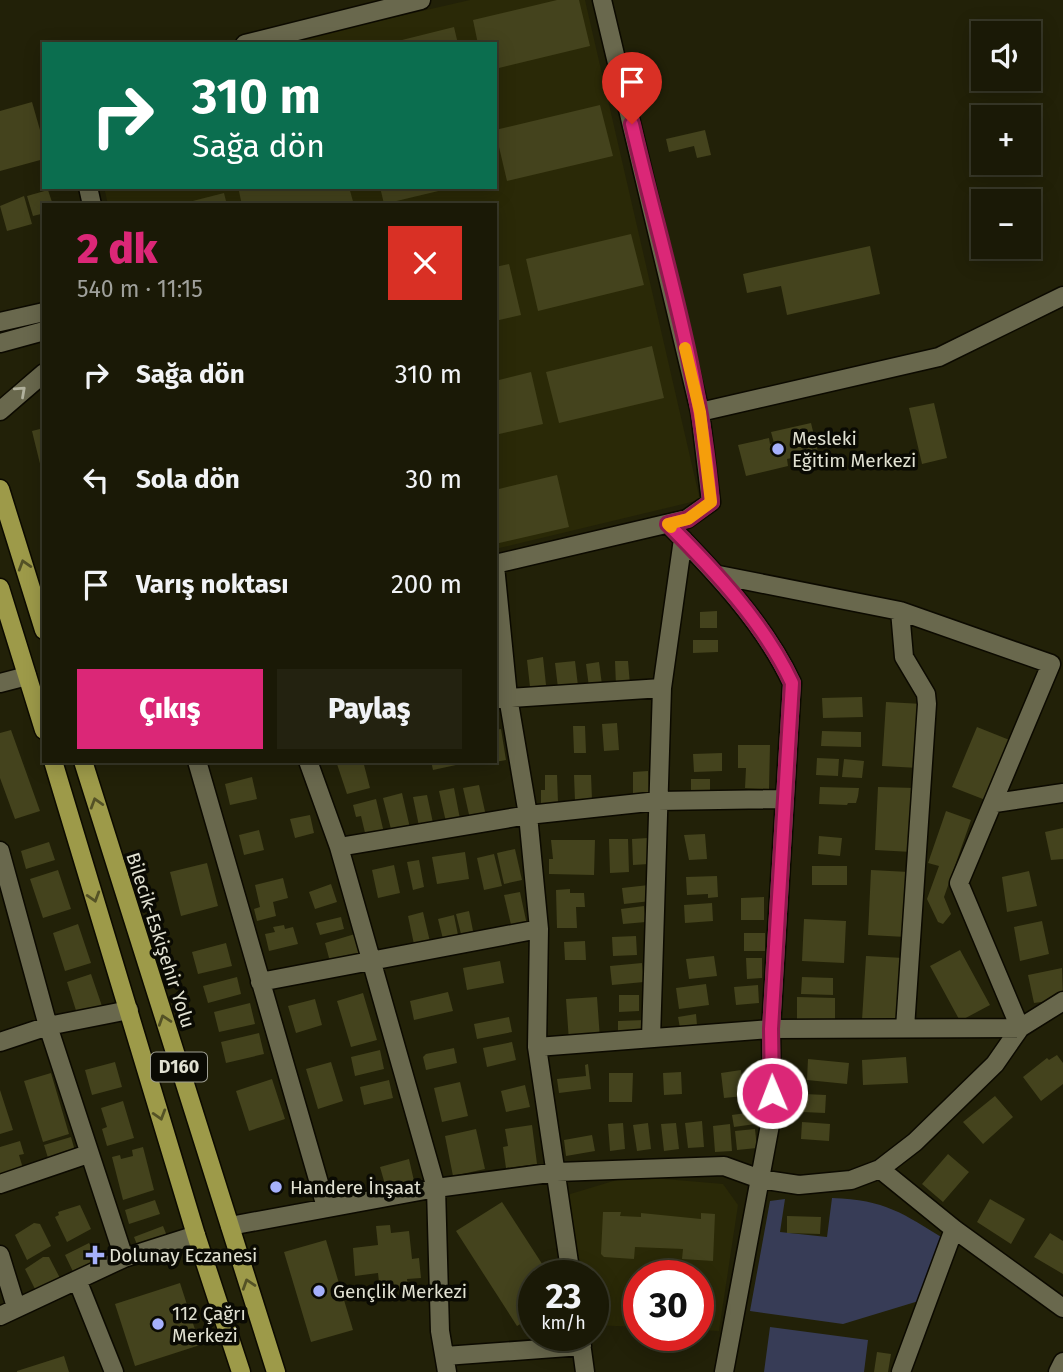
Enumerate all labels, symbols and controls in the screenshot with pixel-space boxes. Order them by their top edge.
map controls [971,21,1041,259]
button: sound [971,21,1041,91]
pin [602,52,662,124]
icon: arrive [613,63,651,101]
text: 310 m [192,67,321,126]
icon: right [77,70,168,161]
button: + [971,105,1041,175]
text: Sağa dön [192,127,325,165]
button: − [971,189,1041,259]
text: 2 dk [77,224,157,274]
button: close [388,226,462,300]
text: 540 m · 11:15 [77,275,203,303]
icon: right [77,356,115,394]
text: Sağa dön [136,359,245,390]
text: 310 m [395,359,462,390]
one-way arrow [13,387,26,399]
place label: Mesleki Eğitim Merkezi [792,427,916,472]
marker: Mesleki Eğitim Merkezi [770,441,786,457]
icon: left [77,461,115,499]
text: Sola dön [136,464,240,495]
text: 30 m [405,464,462,495]
one-way arrow [17,559,32,571]
icon: arrive [77,566,115,604]
text: Varış noktası [136,569,289,600]
text: 200 m [391,569,462,600]
button: Çıkış [77,669,263,749]
button: Paylaş [277,669,462,749]
one-way arrow [89,797,104,809]
street label: Bilecik-Eskişehir Yolu [121,850,200,1031]
one-way arrow [86,891,101,903]
one-way arrow [158,1014,173,1026]
road number: D160 [151,1052,207,1082]
position arrow [735,1056,809,1130]
one-way arrow [152,1108,167,1120]
place label: Handere İnşaat [290,1176,421,1199]
marker: Handere İnşaat [268,1179,284,1195]
place label: Dolunay Eczanesi [109,1244,257,1267]
marker: Dolunay Eczanesi [87,1247,103,1263]
speed limit sign: 30 [623,1260,714,1351]
text: 23 [545,1275,582,1317]
one-way arrow [241,1278,256,1290]
place label: Gençlik Merkezi [333,1280,467,1303]
marker: Gençlik Merkezi [311,1283,327,1299]
place label: 112 Çağrı Merkezi [172,1302,246,1347]
text: km/h [541,1312,586,1334]
marker: 112 Çağrı Merkezi [150,1316,166,1332]

